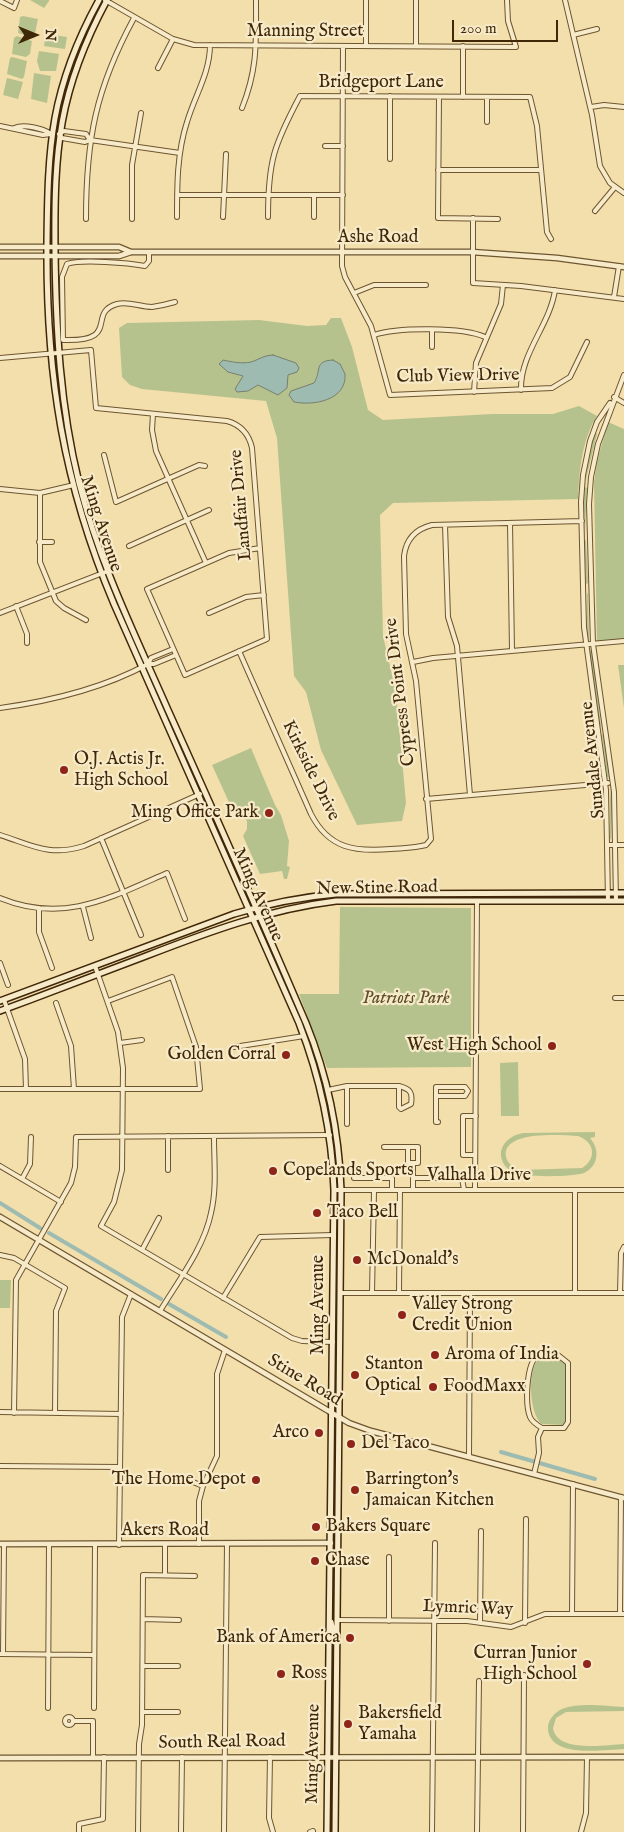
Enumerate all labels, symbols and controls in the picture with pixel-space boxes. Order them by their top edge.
north arrow [10,10,60,60]
scale bar [454,10,560,42]
text: 200 m [460,19,497,38]
street label: Manning Street [247,21,363,43]
text: N [41,29,59,41]
street label: Bridgeport Lane [318,72,444,94]
street label: Ashe Road [338,227,418,249]
street label: Club View Drive [396,365,520,389]
street label: Landfair Drive [226,449,258,561]
street label: Ming Avenue [74,473,126,575]
street label: Cypress Point Drive [381,617,421,767]
street label: Sundale Avenue [577,700,611,820]
street label: Kirkside Drive [276,717,344,825]
place label: O.J. Actis Jr. High School [74,749,168,792]
marker: O.J. Actis Jr. High School [58,764,70,776]
place label: Ming Office Park [131,802,259,824]
marker: Ming Office Park [263,807,275,819]
street label: Ming Avenue [227,845,287,945]
street label: New Stine Road [316,877,438,901]
park label: Patriots Park [362,988,450,1010]
place label: West High School [407,1035,542,1057]
marker: West High School [546,1040,558,1052]
place label: Golden Corral [167,1044,276,1066]
marker: Golden Corral [280,1049,292,1061]
place label: Copelands Sports [283,1160,413,1182]
marker: Copelands Sports [267,1165,279,1177]
street label: Valhalla Drive [427,1165,531,1187]
place label: Taco Bell [327,1202,398,1224]
marker: Taco Bell [311,1207,323,1219]
place label: McDonald's [367,1249,459,1271]
marker: McDonald's [351,1254,363,1266]
street label: Ming Avenue [308,1255,330,1355]
place label: Valley Strong Credit Union [412,1294,512,1336]
marker: Valley Strong Credit Union [396,1309,408,1321]
place label: Aroma of India [445,1344,559,1366]
marker: Aroma of India [429,1349,441,1361]
street label: Stine Road [263,1350,345,1412]
place label: Stanton Optical [365,1354,423,1396]
marker: Stanton Optical [349,1369,361,1381]
place label: FoodMaxx [443,1376,526,1398]
marker: FoodMaxx [427,1381,439,1393]
place label: Arco [273,1422,309,1444]
marker: Arco [313,1427,325,1439]
place label: Del Taco [361,1433,430,1455]
marker: Del Taco [345,1438,357,1450]
place label: The Home Depot [112,1469,246,1491]
place label: Barrington's Jamaican Kitchen [365,1469,494,1512]
marker: The Home Depot [250,1474,262,1486]
marker: Barrington's Jamaican Kitchen [349,1484,361,1496]
place label: Bakers Square [326,1516,430,1538]
street label: Akers Road [121,1520,209,1542]
marker: Bakers Square [310,1521,322,1533]
place label: Chase [325,1550,370,1572]
marker: Chase [309,1555,321,1567]
street label: Lymric Way [422,1597,514,1621]
place label: Bank of America [216,1627,340,1649]
marker: Bank of America [344,1632,356,1644]
place label: Curran Junior High School [474,1643,577,1686]
marker: Curran Junior High School [581,1658,593,1670]
place label: Ross [291,1663,327,1685]
marker: Ross [275,1668,287,1680]
place label: Bakersfield Yamaha [358,1703,442,1746]
street label: Ming Avenue [302,1704,326,1804]
marker: Bakersfield Yamaha [342,1718,354,1730]
street label: South Real Road [158,1731,286,1755]

